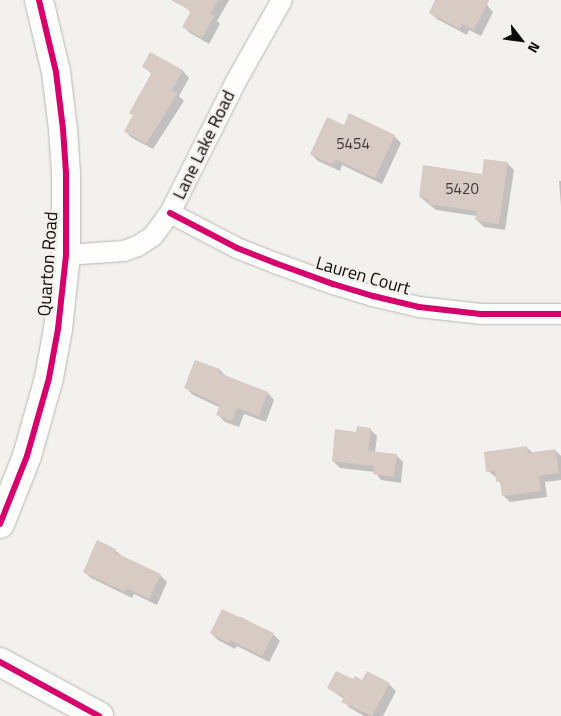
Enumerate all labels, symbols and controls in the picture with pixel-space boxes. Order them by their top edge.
north arrow [496,15,546,65]
text: N [523,38,546,57]
street label: Lane Lake Road [168,87,240,203]
house number: 5454 [336,135,370,153]
house number: 5420 [445,180,479,198]
street label: Quarton Road [34,211,62,317]
street label: Lauren Court [313,252,413,300]

